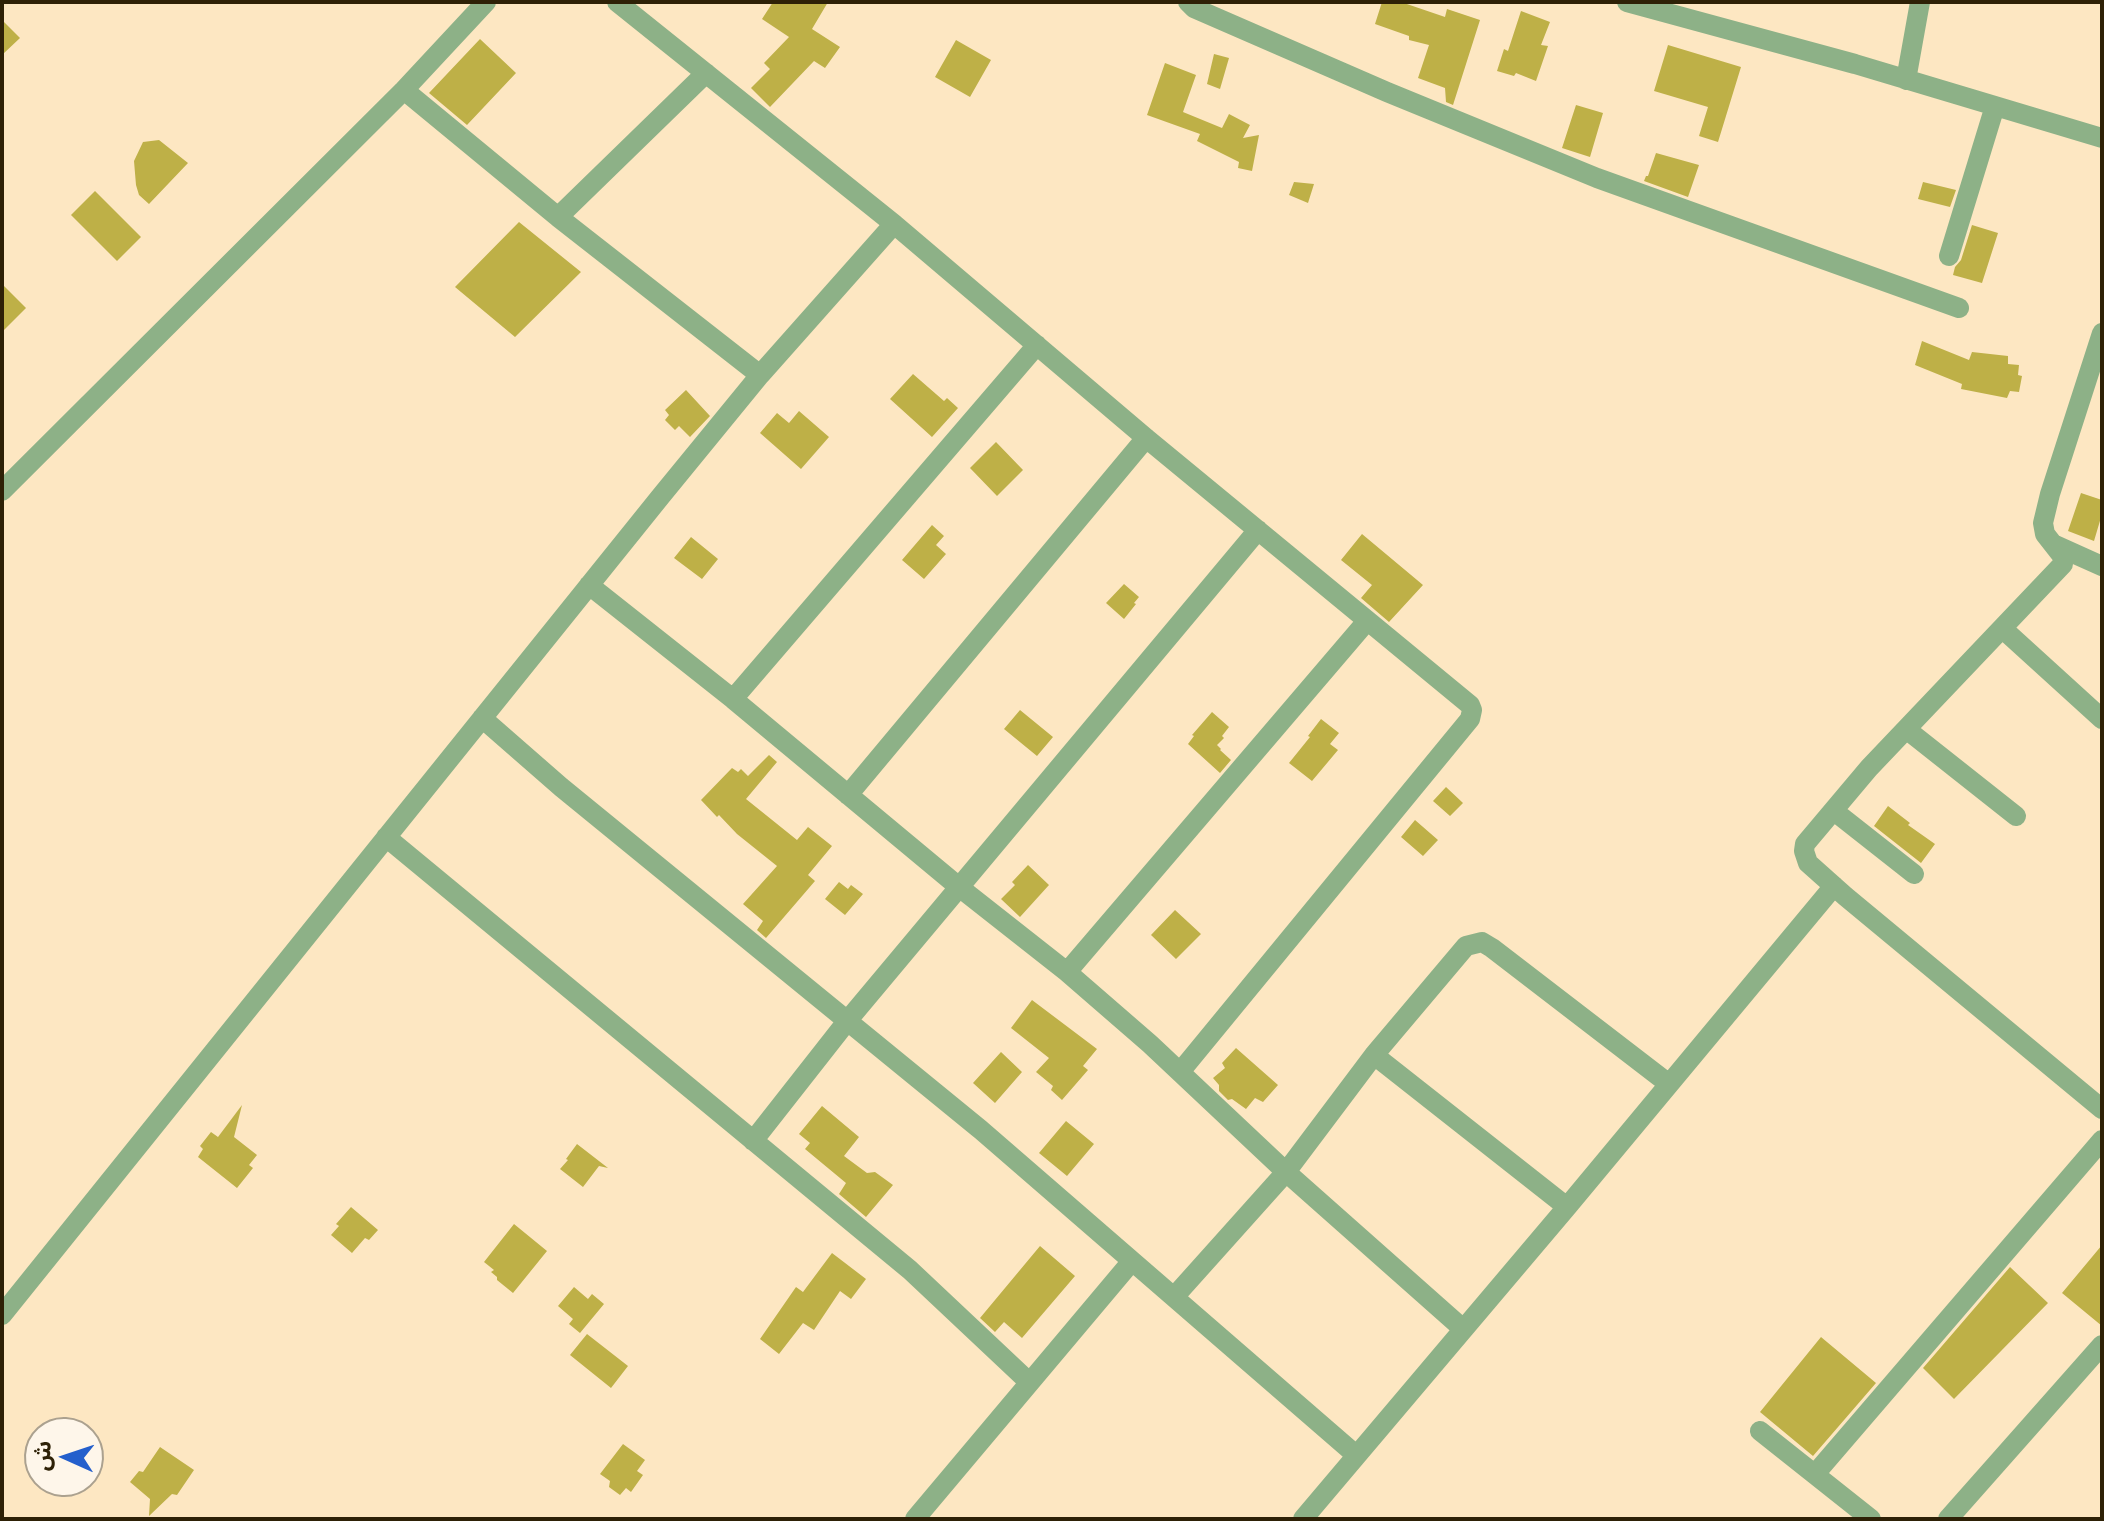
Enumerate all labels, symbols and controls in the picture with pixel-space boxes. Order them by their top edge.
north arrow [24,1417,104,1497]
text: ش [26,1440,58,1472]

